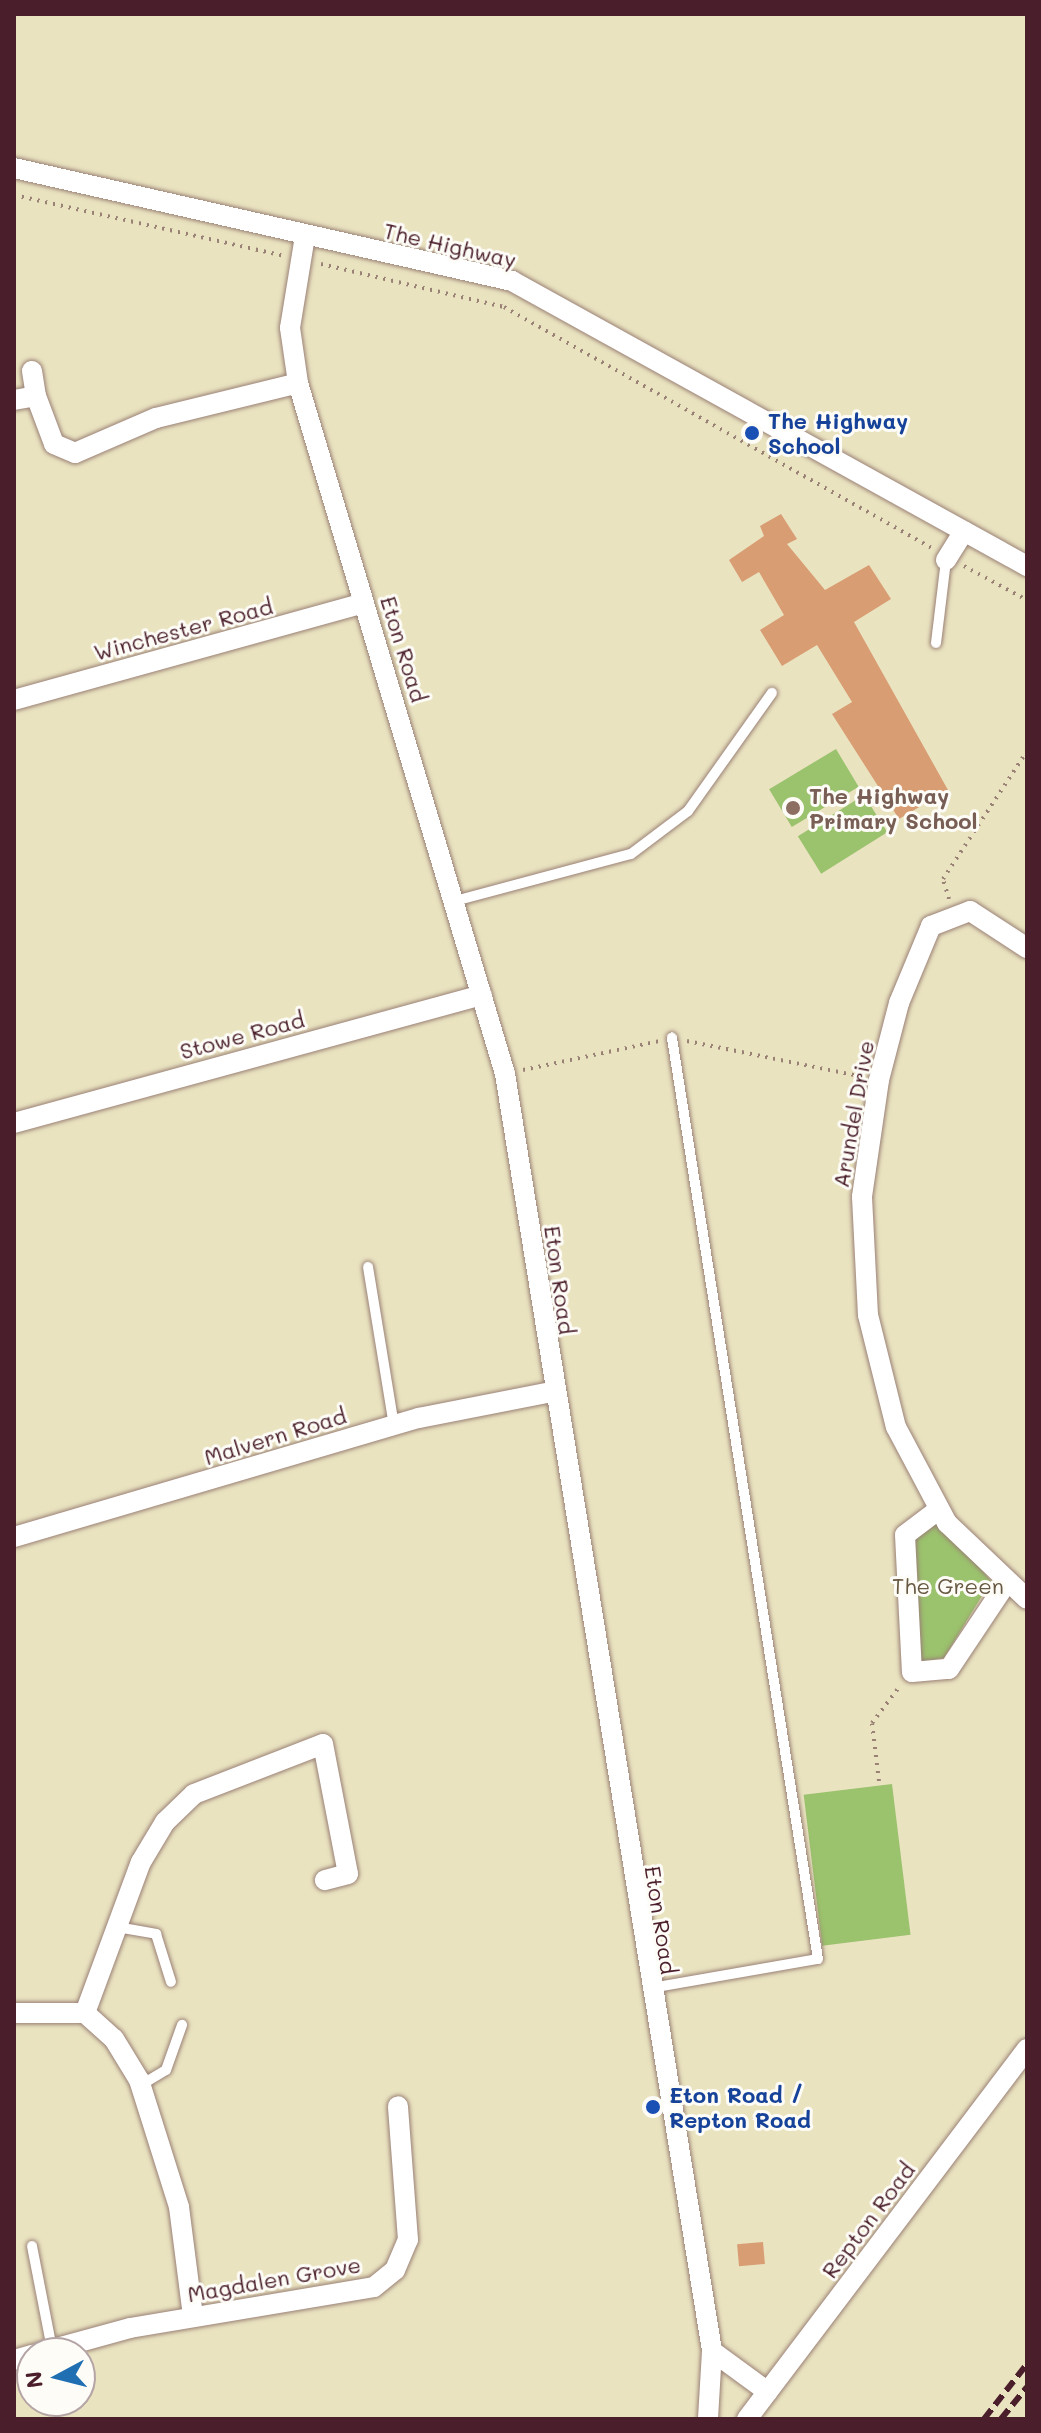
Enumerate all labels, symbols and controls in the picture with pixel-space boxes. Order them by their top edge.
street label: The Highway [381,217,519,273]
place label: The Highway School [768,407,908,458]
marker: The Highway School [743,424,761,442]
street label: Winchester Road [91,592,275,666]
street label: Eton Road [375,593,433,705]
place label: The Highway Primary School [809,782,978,834]
marker: The Highway Primary School [784,799,802,817]
street label: Stowe Road [177,1006,307,1064]
street label: Arundel Drive [827,1038,879,1190]
street label: Eton Road [539,1224,581,1336]
street label: Malvern Road [201,1402,349,1470]
park label: The Green [892,1573,1004,1599]
street label: Eton Road [639,1864,683,1976]
place label: Eton Road / Repton Road [669,2081,811,2132]
marker: Eton Road / Repton Road [644,2098,662,2116]
street label: Repton Road [816,2157,920,2283]
street label: Magdalen Grove [185,2251,363,2307]
north arrow [16,2337,96,2417]
text: N [18,2370,49,2390]

